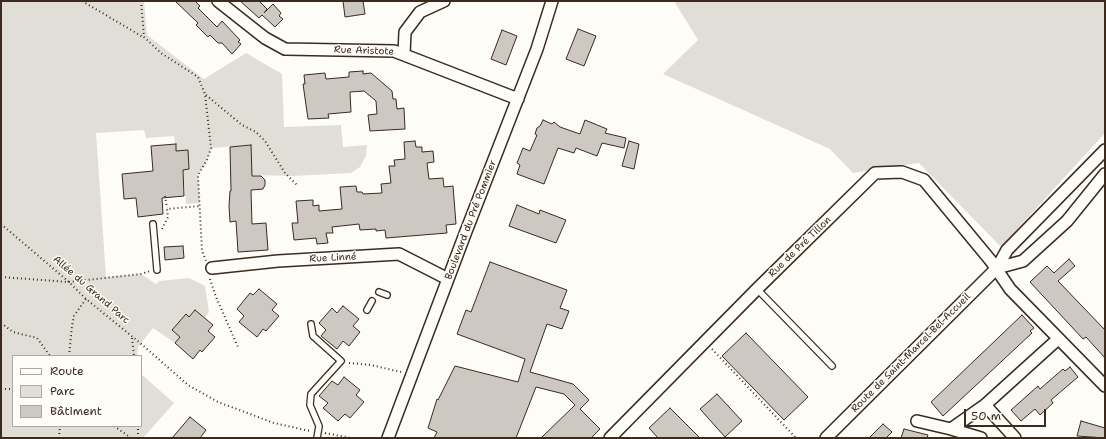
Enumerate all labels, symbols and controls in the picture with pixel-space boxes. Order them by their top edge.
street label: Rue Aristote [334,44,394,58]
street label: Boulevard du Pré Pommier [443,158,499,282]
street label: Rue de Pré Tillon [766,214,834,280]
street label: Rue Linné [309,251,357,265]
street label: Allée du Grand Parc [50,254,132,326]
street label: Route de Saint-Marcel-Bel-Accueil [849,291,973,415]
legend [12,355,142,427]
text: Route [50,363,84,379]
text: Parc [50,383,75,399]
scale bar [966,401,1048,427]
text: Bâtiment [50,403,102,419]
text: 50 m [971,408,1001,424]

